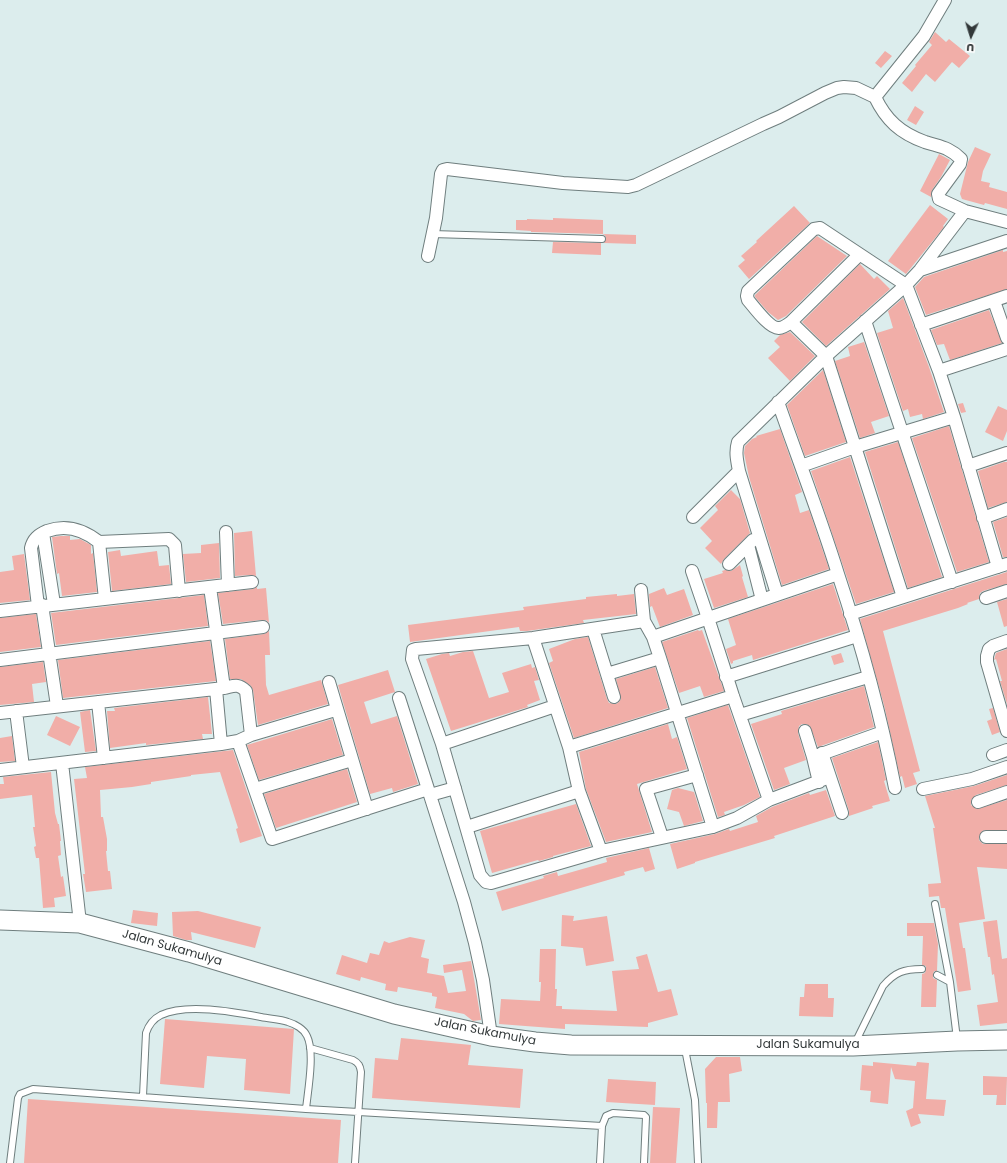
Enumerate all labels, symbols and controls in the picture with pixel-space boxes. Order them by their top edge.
north arrow [951,16,991,56]
text: U [966,40,975,56]
street label: Jalan Sukamulya [120,927,224,969]
street label: Jalan Sukamulya [433,1015,537,1049]
street label: Jalan Sukamulya [756,1038,860,1052]

